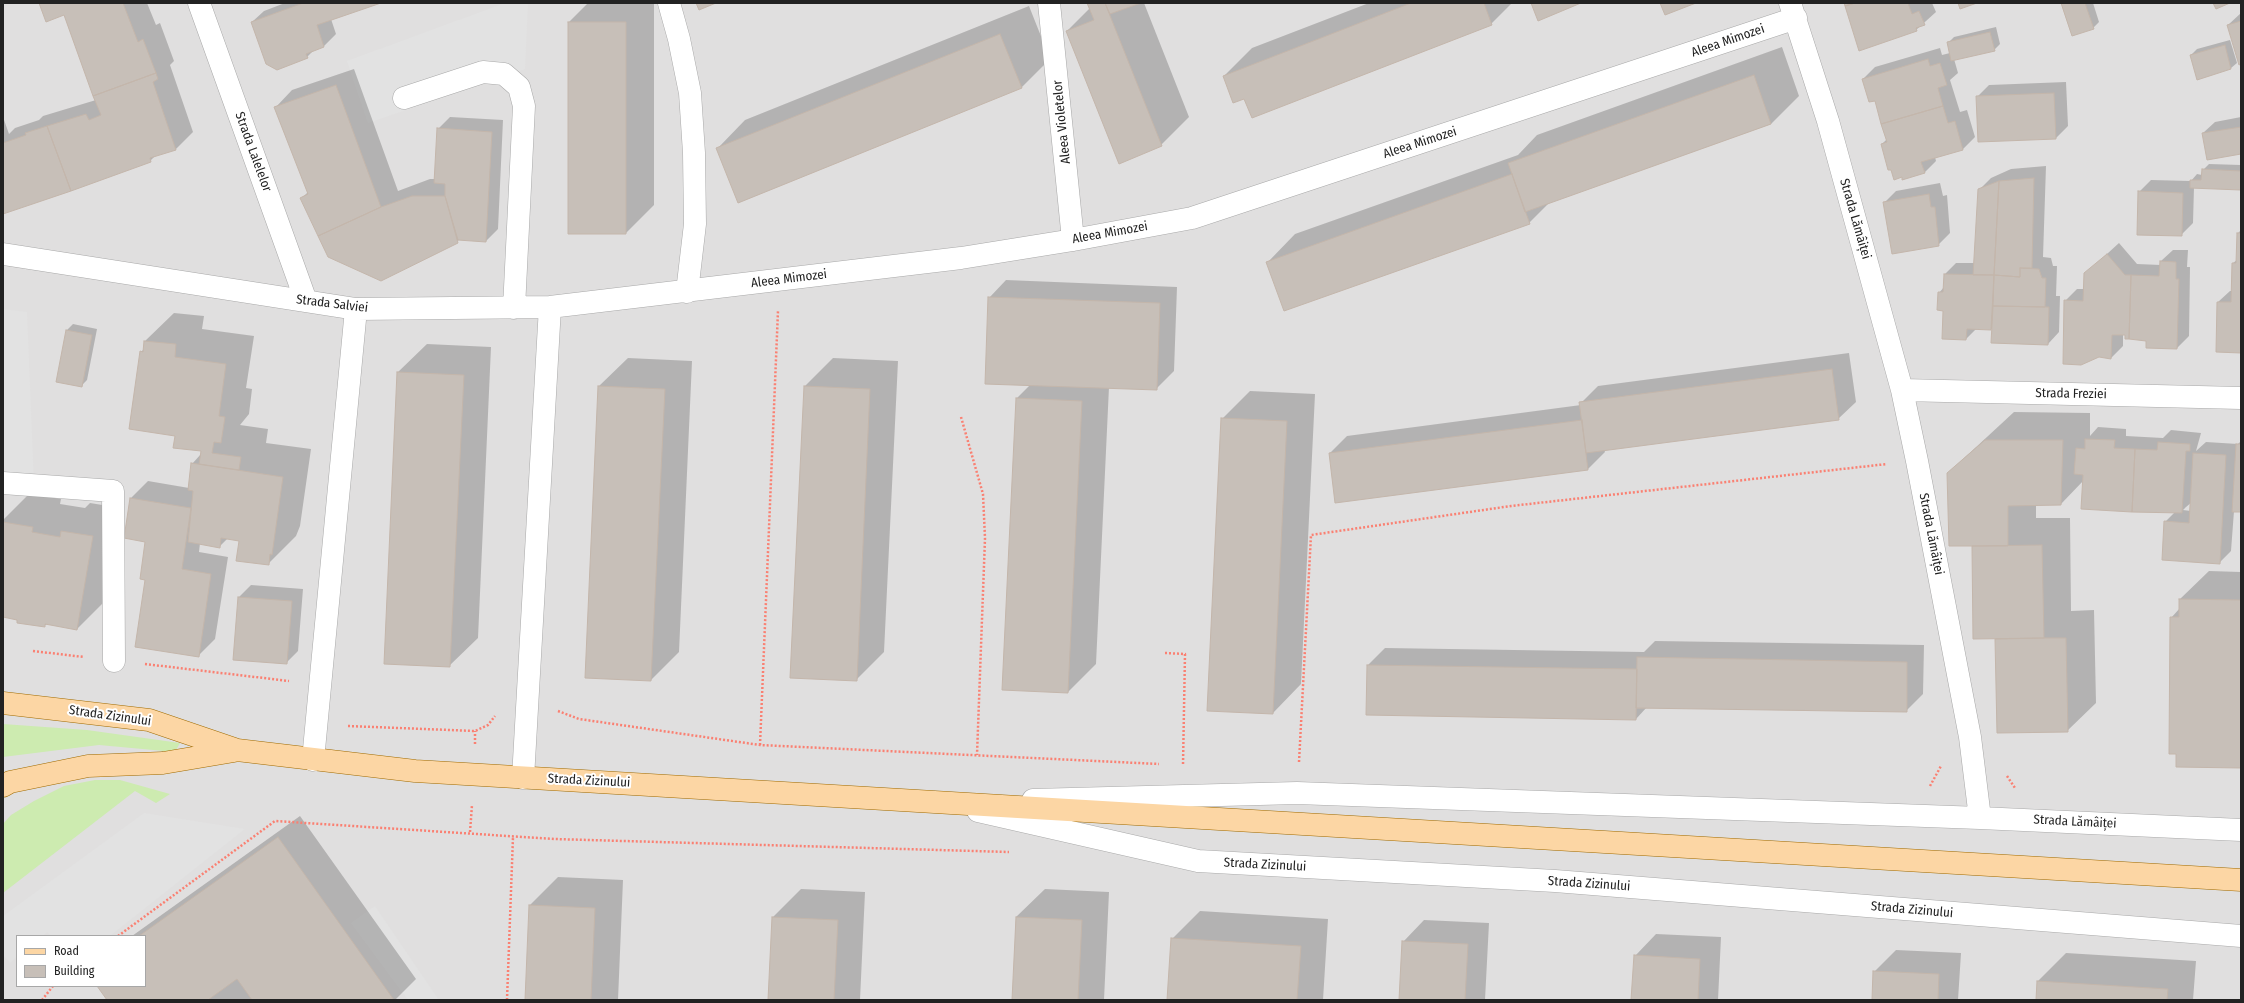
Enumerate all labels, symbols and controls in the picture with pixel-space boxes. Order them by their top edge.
street label: Aleea Mimozei [1689,21,1767,61]
street label: Aleea Violetelor [1050,79,1074,165]
street label: Strada Lalelelor [231,110,275,194]
street label: Aleea Mimozei [1381,124,1459,162]
street label: Strada Lămâiței [1836,177,1874,261]
street label: Aleea Mimozei [1071,219,1149,247]
street label: Aleea Mimozei [750,267,828,291]
street label: Strada Salviei [295,292,369,316]
street label: Strada Freziei [2035,386,2107,402]
street label: Strada Lămâiței [1915,492,1947,576]
street label: Strada Zizinului [68,703,152,729]
street label: Strada Zizinului [547,771,631,791]
street label: Strada Lămâiței [2033,812,2117,832]
street label: Strada Zizinului [1223,855,1307,875]
street label: Strada Zizinului [1547,873,1631,895]
street label: Strada Zizinului [1870,899,1954,921]
legend [16,935,146,987]
text: Road [54,944,79,958]
text: Building [54,964,94,978]

